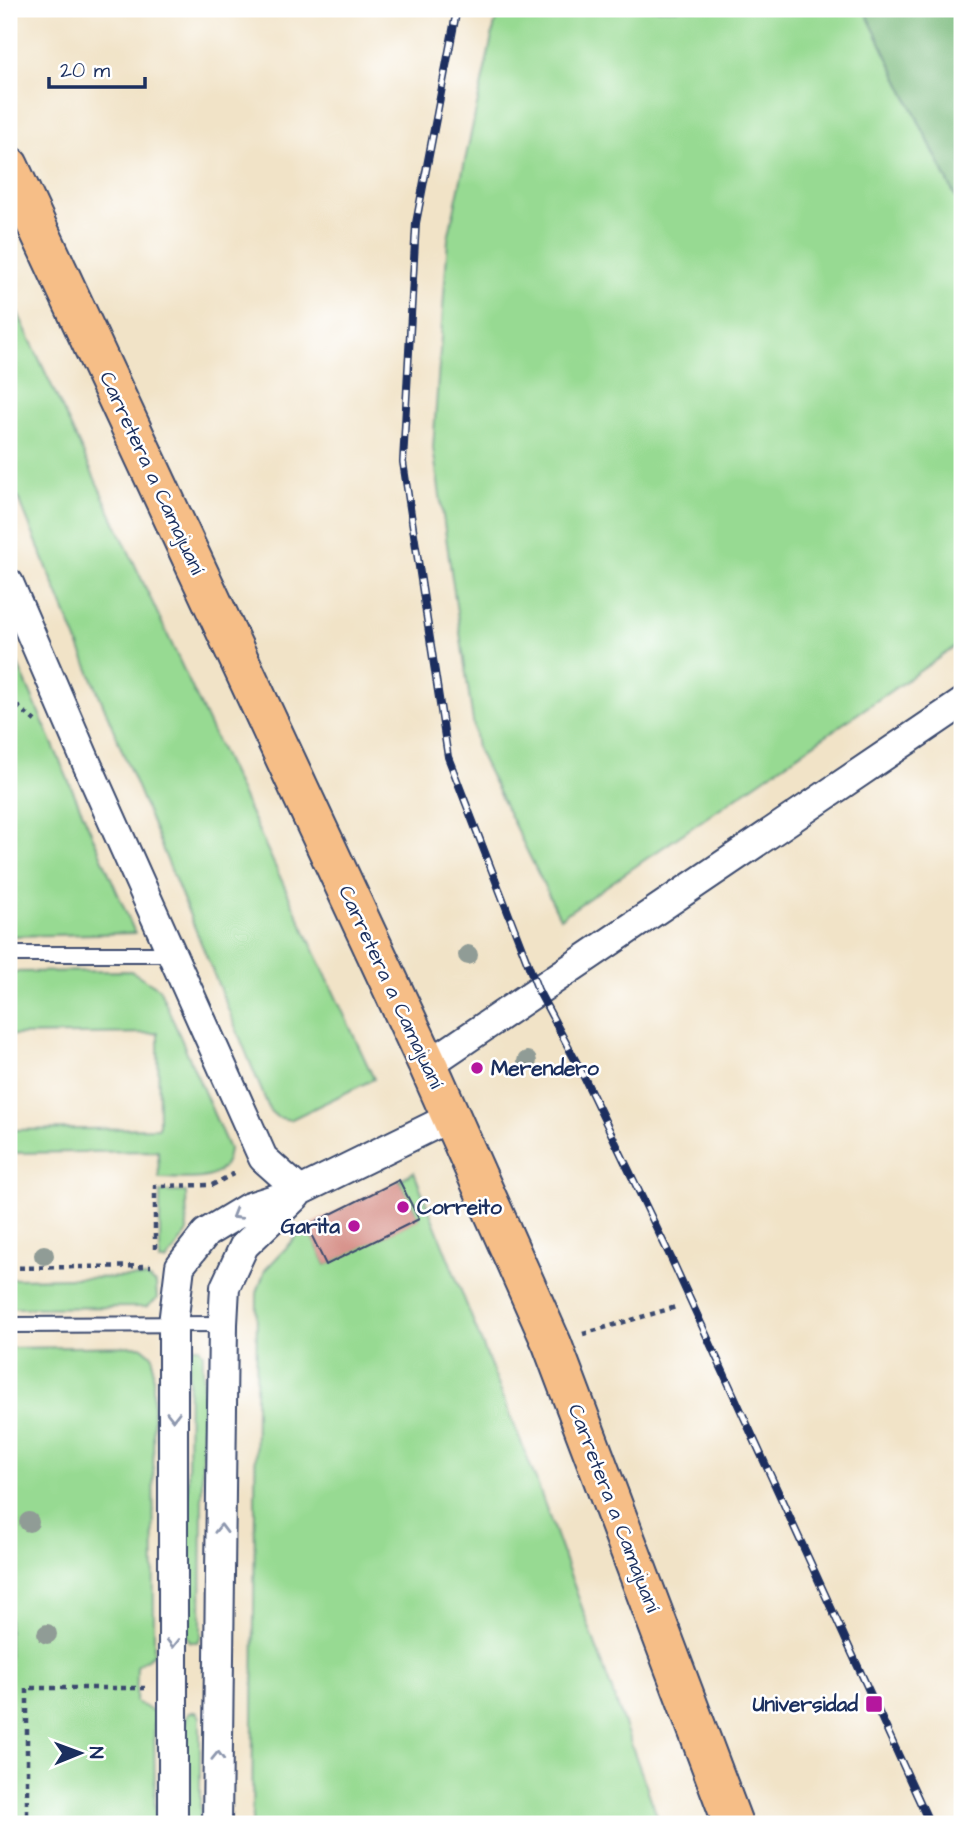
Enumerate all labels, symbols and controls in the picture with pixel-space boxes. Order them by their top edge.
scale bar [49,46,145,90]
text: 20 m [60,56,111,85]
street label: Carretera a Camajuaní [92,367,212,580]
street label: Carretera a Camajuaní [331,881,451,1094]
place label: Merendero [491,1054,599,1083]
marker: Merendero [469,1060,485,1076]
place label: Correito [417,1193,502,1222]
marker: Correito [395,1199,411,1215]
one-way arrow [231,1207,244,1220]
place label: Garita [281,1212,340,1241]
marker: Garita [346,1218,362,1234]
street label: Carretera a Camajuaní [561,1400,667,1617]
one-way arrow [165,1411,181,1421]
one-way arrow [213,1523,229,1533]
one-way arrow [165,1638,181,1649]
place label: Universidad [753,1690,858,1719]
marker: Universidad [864,1694,884,1714]
north arrow [46,1717,116,1787]
text: N [82,1747,109,1759]
one-way arrow [210,1750,226,1761]

